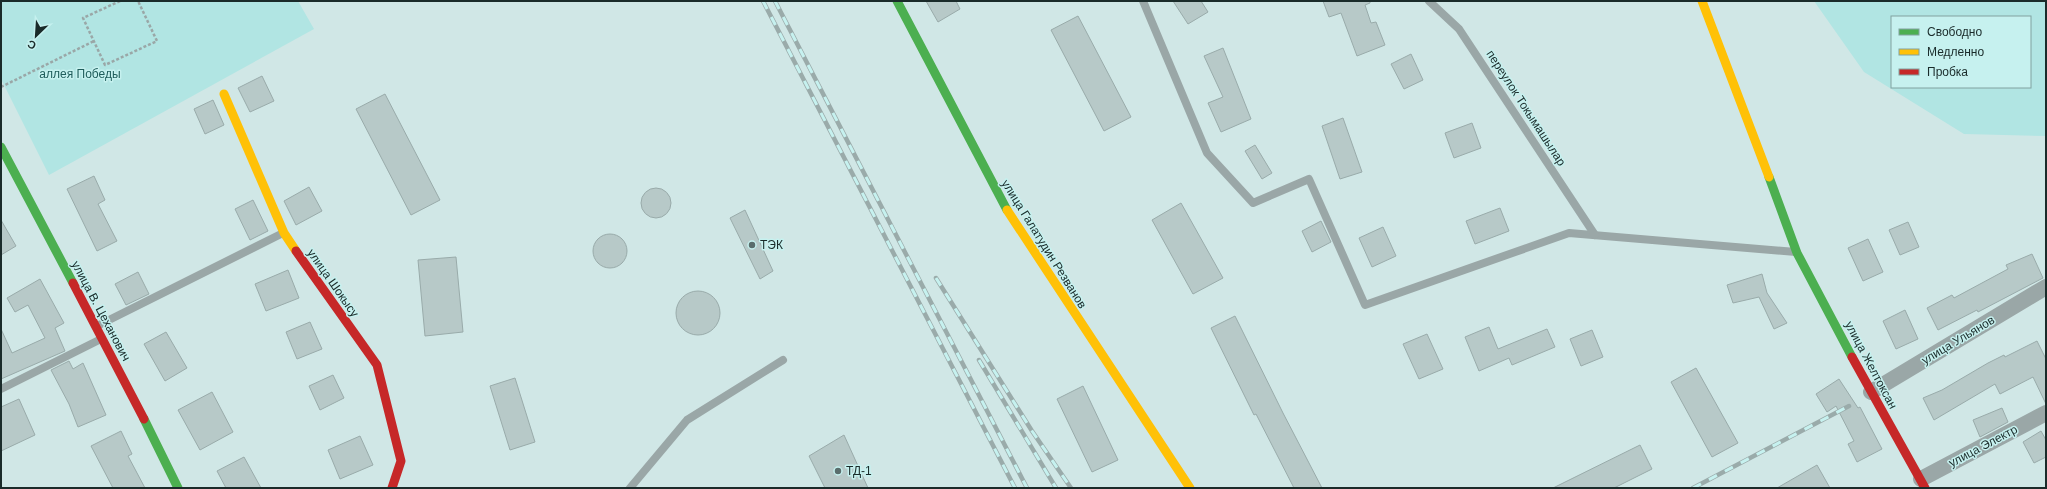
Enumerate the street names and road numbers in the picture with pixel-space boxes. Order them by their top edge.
street label: переулок Токымашылар [1483,48,1569,169]
street label: улица Галатудин Резванов [999,177,1089,311]
street label: улица Шокысу [304,246,362,320]
street label: улица В. Цеханович [69,259,133,363]
street label: улица Ульянов [1919,313,1997,367]
street label: улица Желтоксан [1842,319,1900,411]
street label: улица Электр [1946,422,2020,470]

